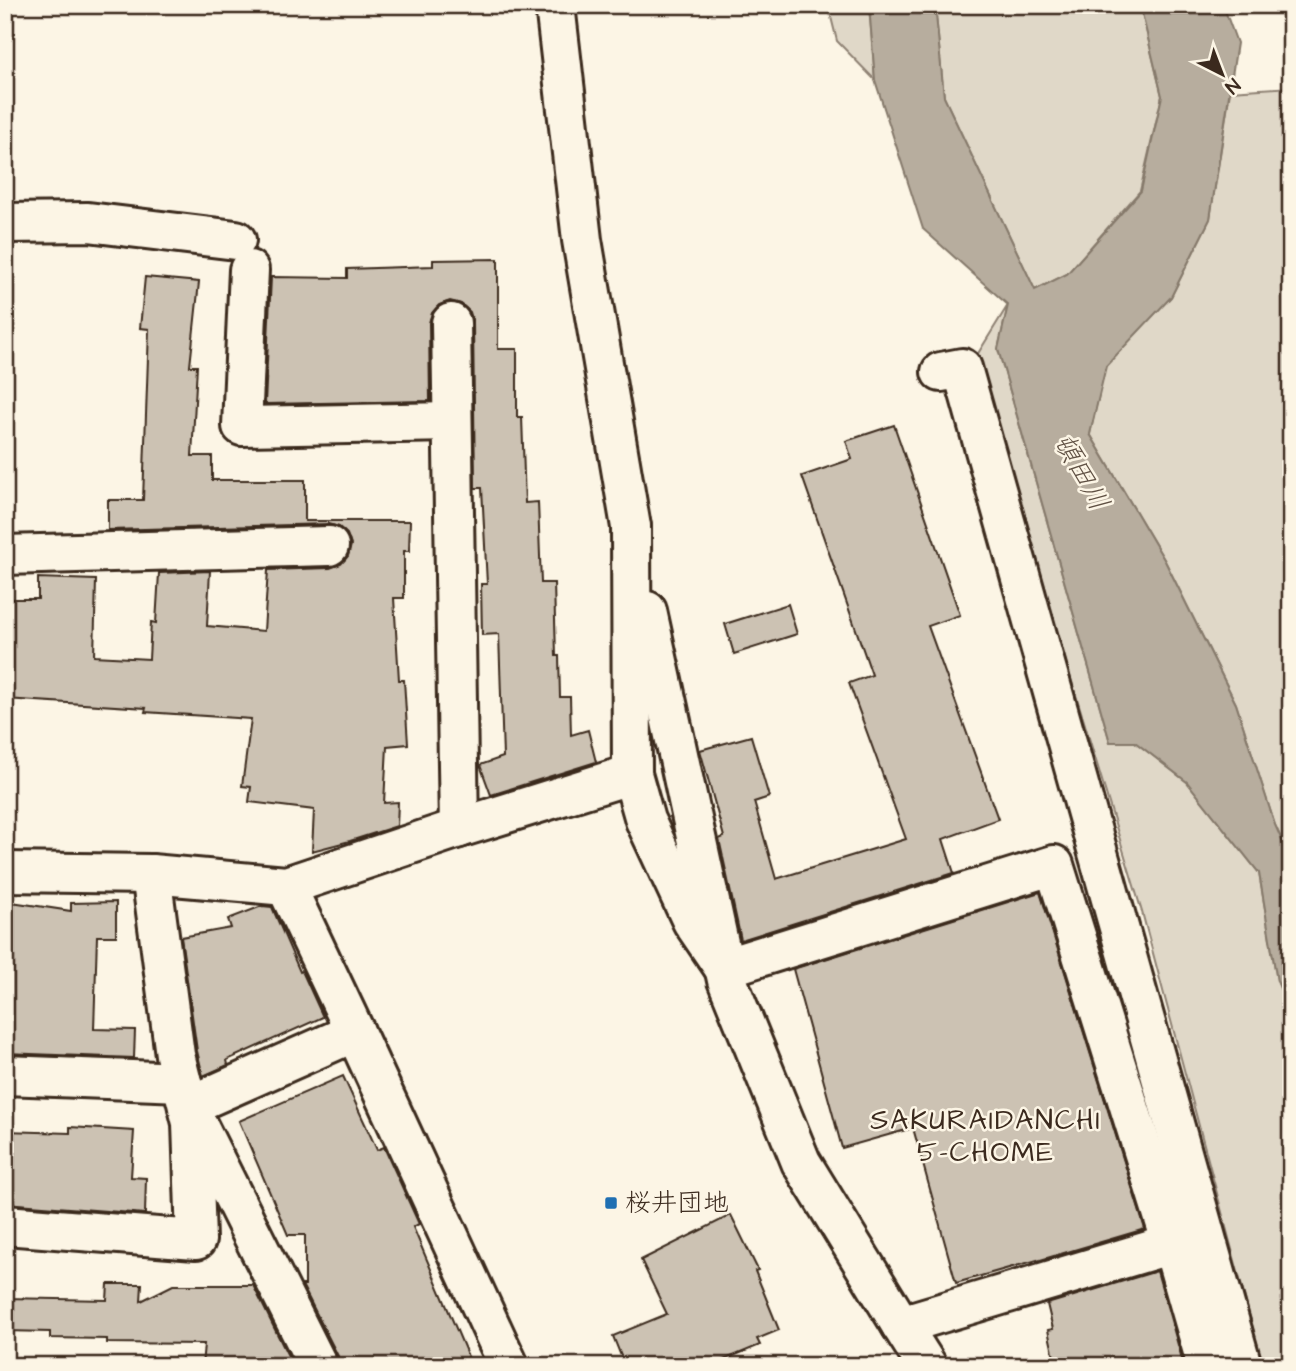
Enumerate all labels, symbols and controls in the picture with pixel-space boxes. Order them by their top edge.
north arrow [1188,38,1258,108]
text: N [1219,71,1246,100]
water label: 頓田川 [1044,426,1118,518]
district label: SAKURAIDANCHI 5-CHOME [870,1101,1102,1172]
place label: 桜井団地 [625,1185,729,1221]
marker: 桜井団地 [603,1195,619,1211]

